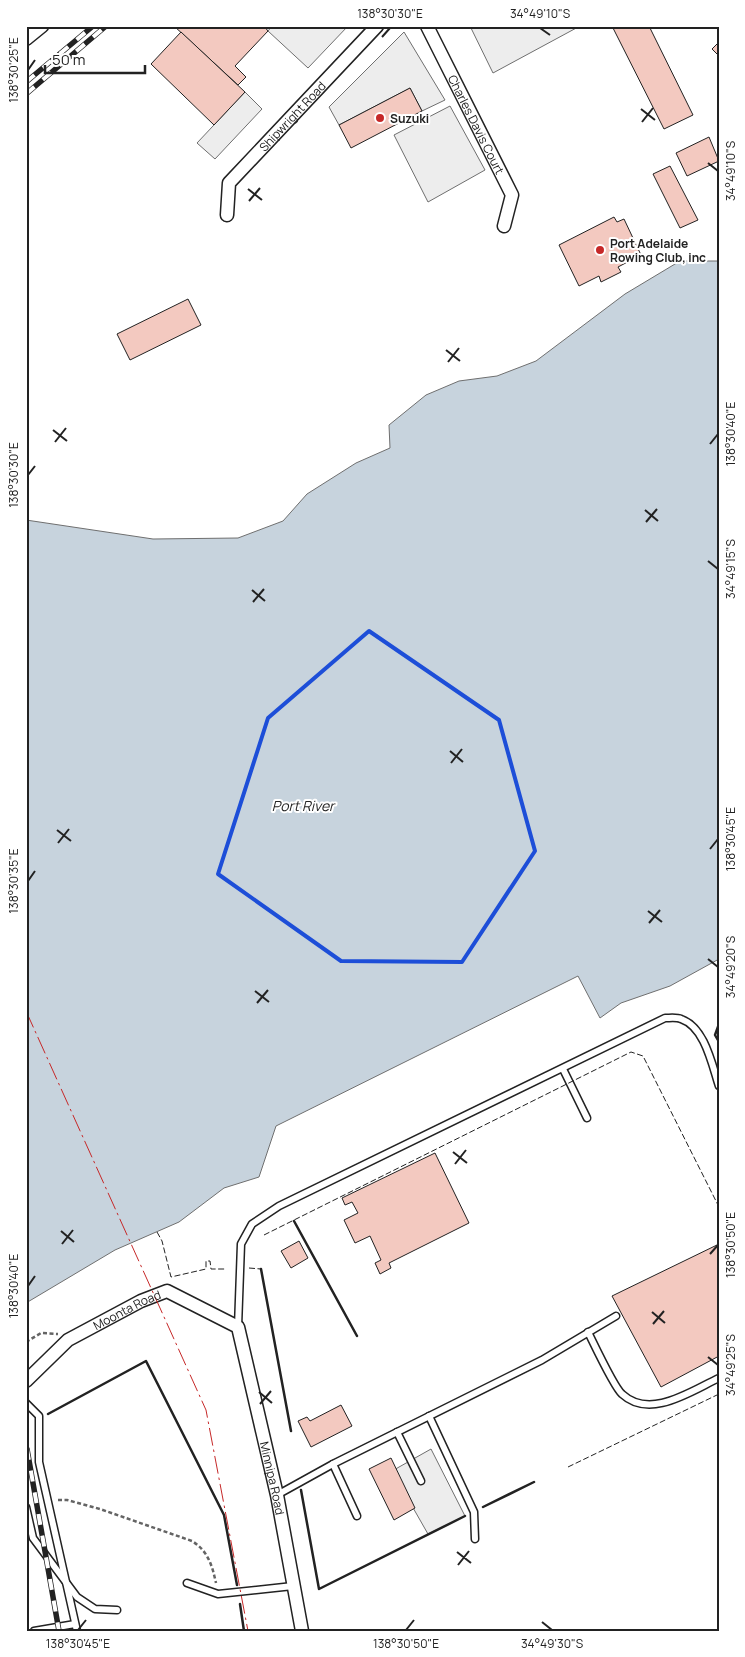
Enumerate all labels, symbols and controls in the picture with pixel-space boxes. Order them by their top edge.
text: 138°30'30"E [357,5,423,22]
text: 34°49'10"S [510,5,570,22]
text: 138°30'25"E [5,37,22,103]
scale bar [45,42,145,74]
text: 50 m [52,49,86,70]
street label: Charles Davis Court [444,72,509,177]
street label: Shipwright Road [255,77,329,155]
place label: Suzuki [390,110,429,127]
marker: Suzuki [374,112,386,124]
text: 34°49'10"S [722,141,739,201]
place label: Port Adelaide Rowing Club, inc [610,235,706,266]
marker: Port Adelaide Rowing Club, inc [594,244,606,256]
text: 138°30'40"E [722,401,739,466]
text: 138°30'30"E [5,442,22,508]
text: 34°49'15"S [722,539,739,599]
water label: Port River [272,796,336,815]
text: 138°30'45"E [722,807,739,871]
text: 138°30'35"E [5,848,22,914]
text: 34°49'20"S [722,936,739,998]
text: 138°30'50"E [722,1212,739,1278]
text: 138°30'40"E [5,1253,22,1318]
street label: Moonta Road [90,1286,163,1334]
text: 34°49'25"S [722,1334,739,1396]
street label: Minnipa Road [256,1440,289,1516]
text: 138°30'45"E [46,1635,110,1652]
text: 138°30'50"E [373,1635,439,1652]
text: 34°49'30"S [521,1635,583,1652]

